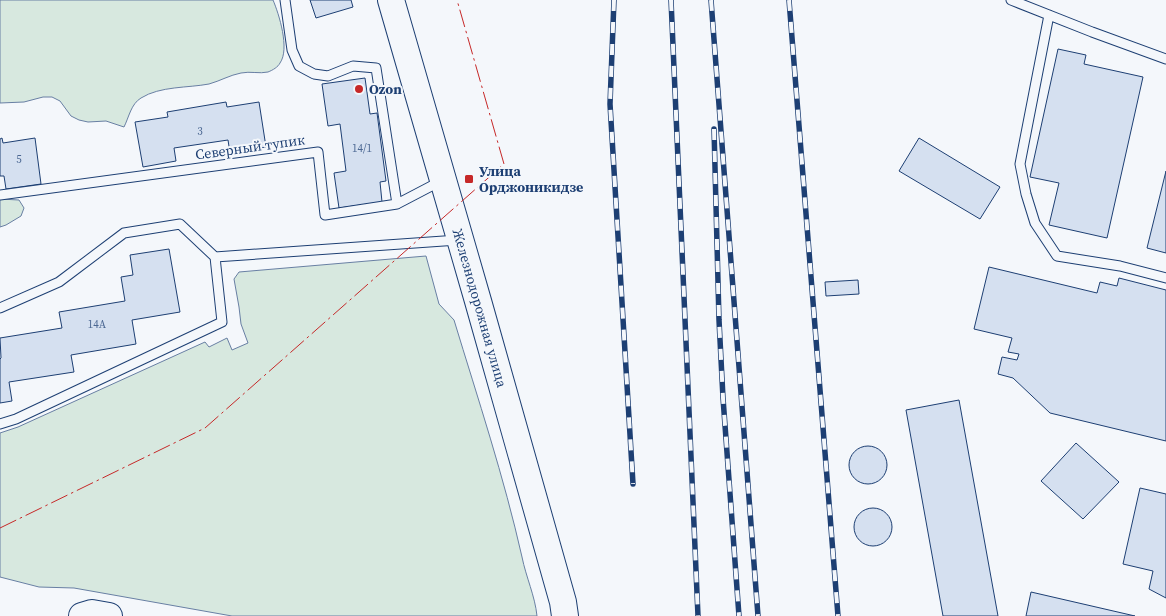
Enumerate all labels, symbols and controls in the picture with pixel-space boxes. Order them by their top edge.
place label: Ozon [369,79,402,99]
marker: Ozon [353,83,365,95]
house number: 3 [197,124,203,139]
street label: Северный тупик [194,129,306,165]
house number: 14/1 [352,141,372,156]
house number: 5 [16,152,22,167]
place label: Улица Орджоникидзе [479,161,583,197]
marker: Улица Орджоникидзе [463,173,475,185]
street label: Железнодорожная улица [448,226,512,391]
house number: 14А [88,317,107,332]

